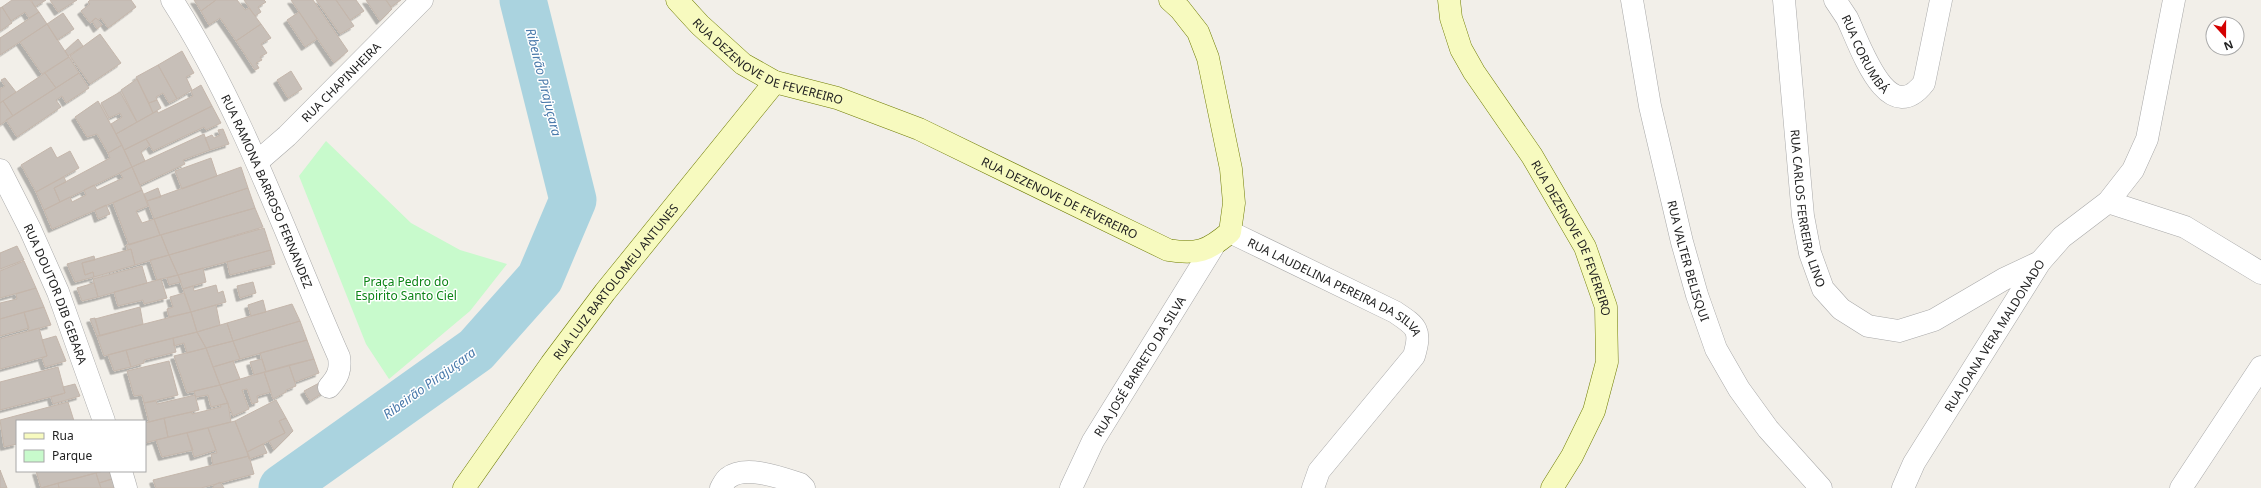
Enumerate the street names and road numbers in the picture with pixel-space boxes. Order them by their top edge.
street label: RUA CORUMBÁ [1838,12,1894,97]
street label: RUA DEZENOVE DE FEVEREIRO [689,14,846,108]
street label: RUA CHAPINHEIRA [297,38,384,126]
street label: RUA RAMONA BARROSO FERNANDEZ [218,91,317,291]
street label: RUA CARLOS FERREIRA LINO [1787,128,1830,290]
street label: RUA DEZENOVE DE FEVEREIRO [979,152,1141,243]
street label: RUA DEZENOVE DE FEVEREIRO [1528,157,1615,316]
street label: RUA VALTER BELISQUI [1664,198,1714,323]
street label: RUA LUIZ BARTOLOMEU ANTUNES [549,200,682,363]
street label: RUA DOUTOR DIB GEBARA [20,220,92,367]
street label: RUA LAUDELINA PEREIRA DA SILVA [1245,233,1426,338]
street label: RUA JOANA VERA MALDONADO [1940,256,2048,415]
street label: RUA JOSÉ BARRETO DA SILVA [1089,292,1189,440]

